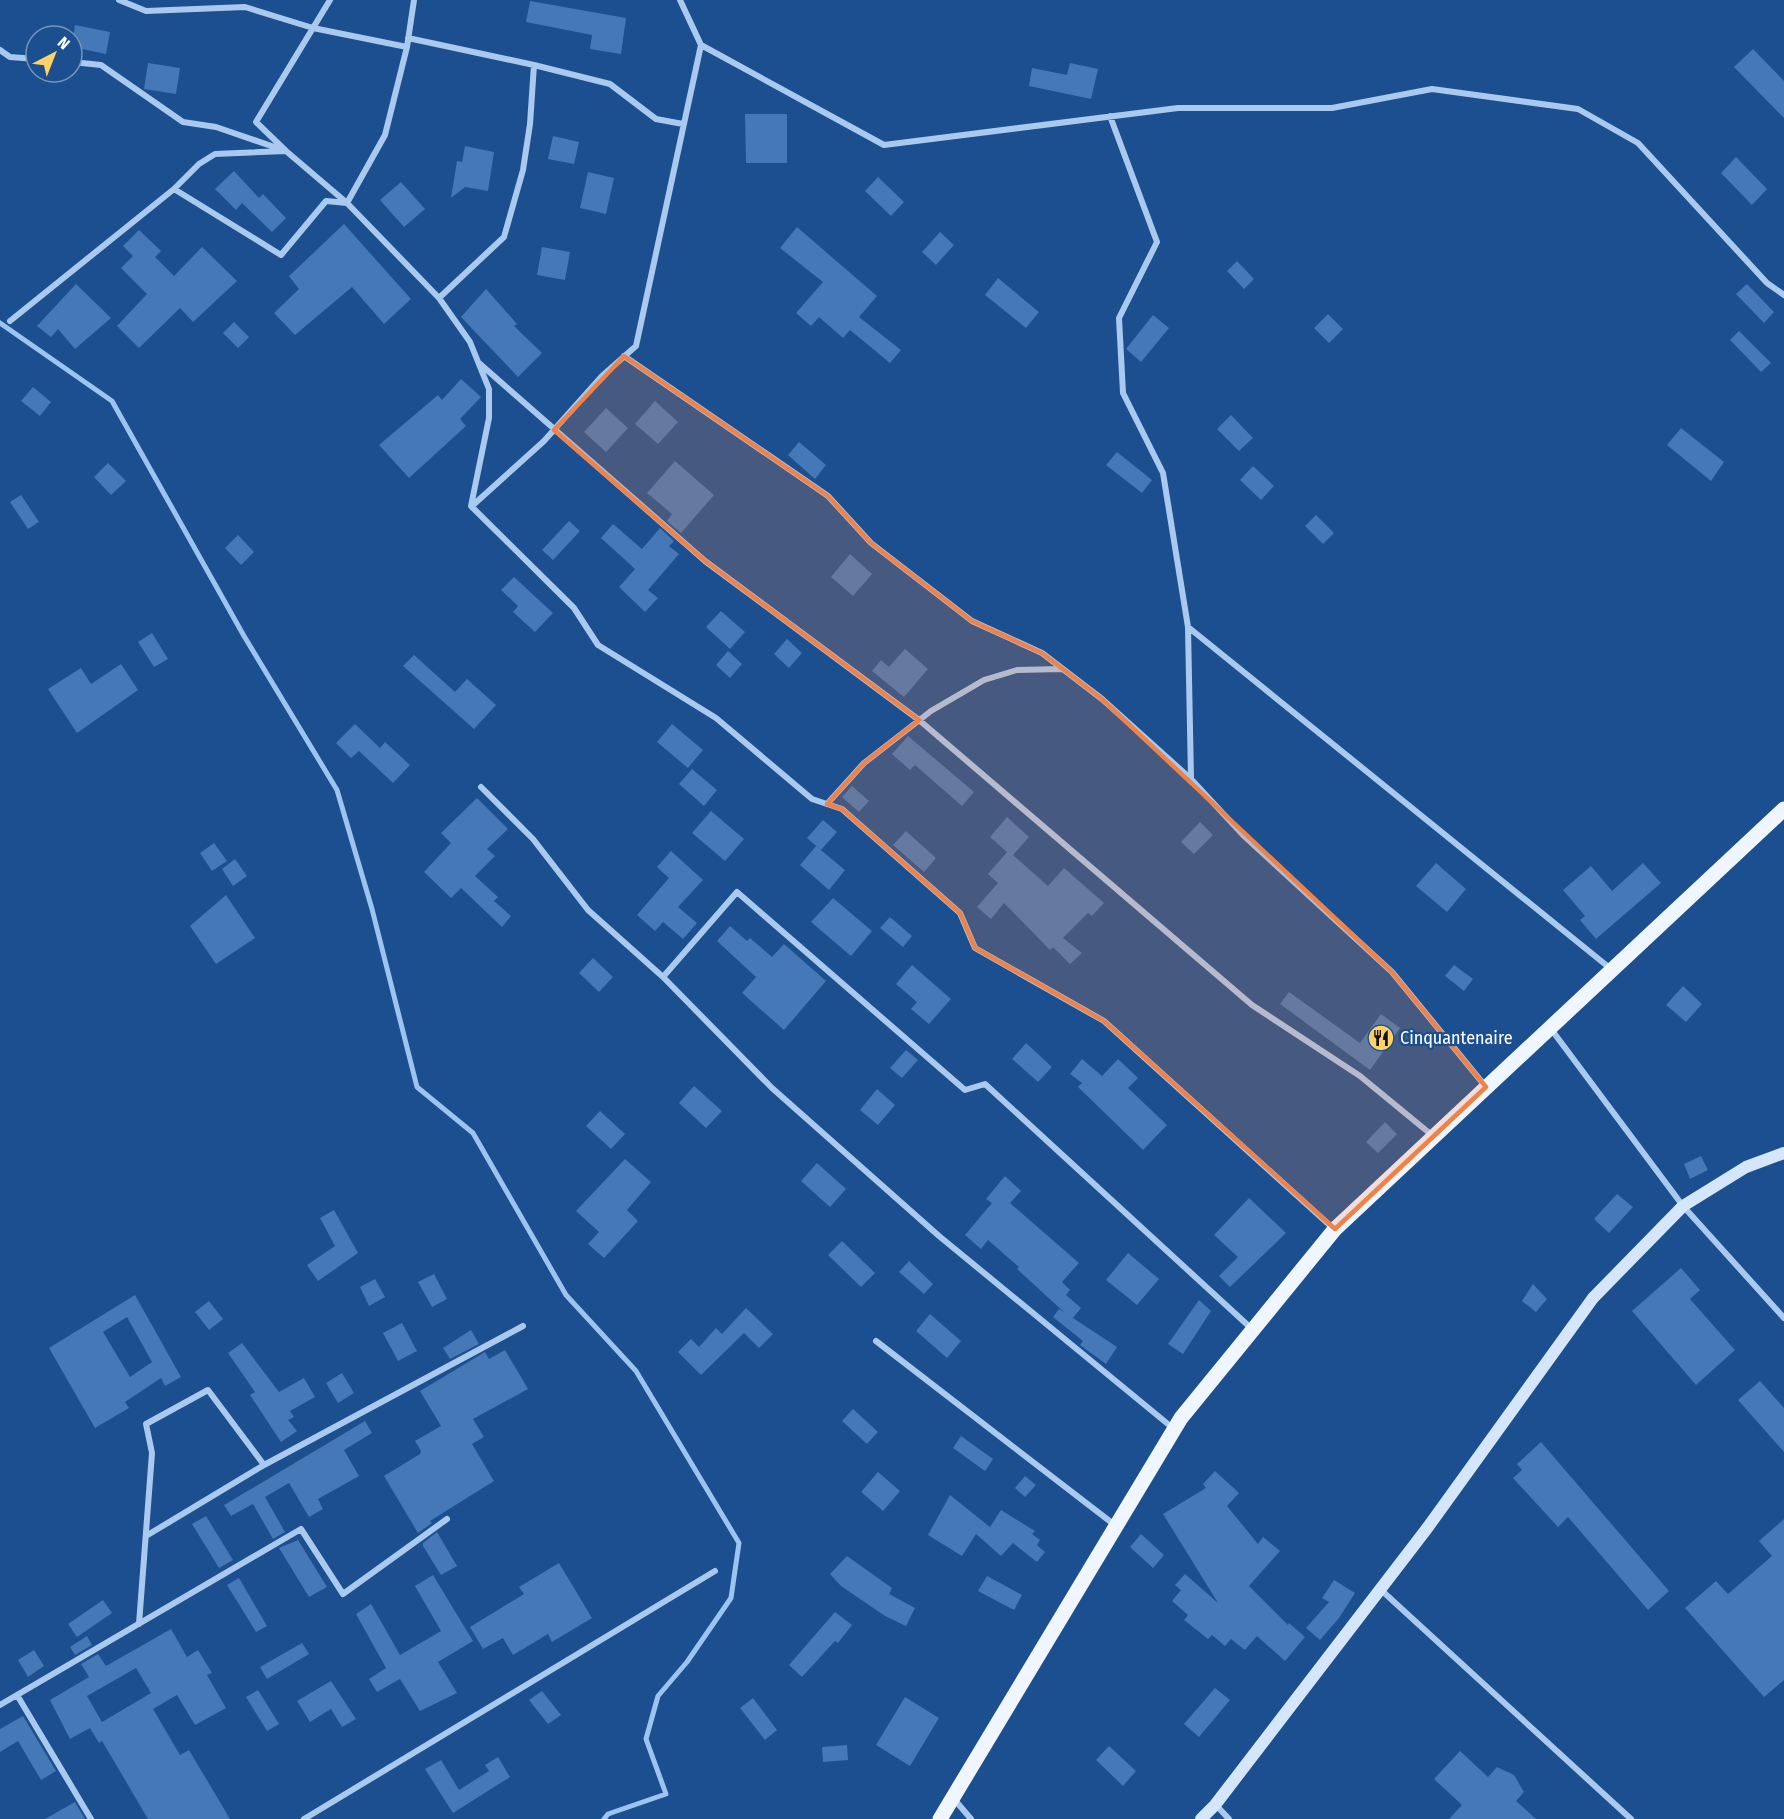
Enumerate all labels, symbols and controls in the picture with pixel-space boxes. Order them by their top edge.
north arrow [24,24,84,84]
text: N [54,33,74,53]
restaurant icon: Cinquantenaire [1366,1023,1396,1053]
place label: Cinquantenaire [1400,1027,1513,1049]

